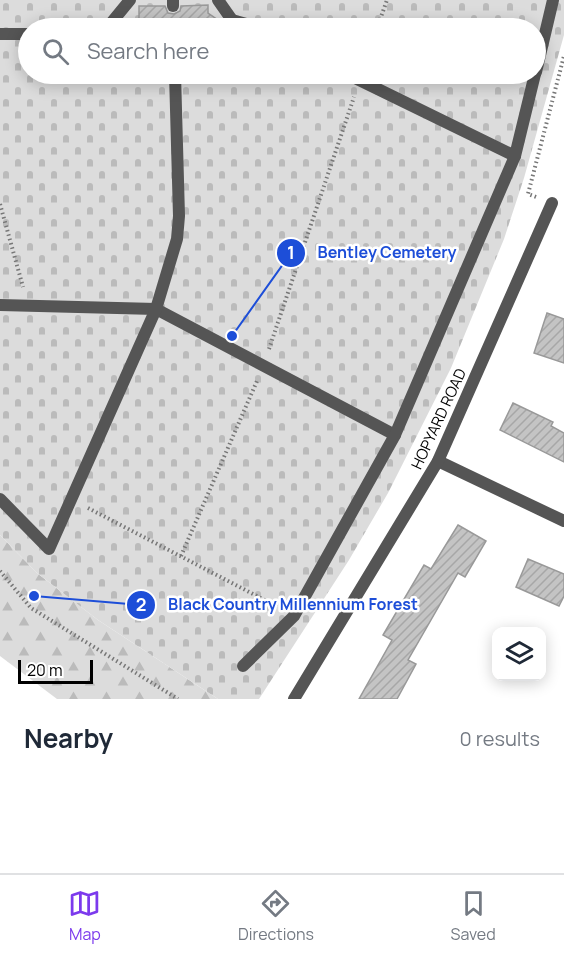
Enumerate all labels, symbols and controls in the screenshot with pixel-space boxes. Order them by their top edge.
search box [18,18,546,84]
icon: search [39,35,72,68]
text: Search here [87,36,209,66]
callout: Bentley Cemetery [276,236,469,270]
text: 1 [287,240,295,264]
text: Bentley Cemetery [318,241,456,263]
street label: HOPYARD ROAD [406,365,471,473]
callout: Black Country Millennium Forest [126,588,430,622]
text: 2 [136,592,146,616]
text: Black Country Millennium Forest [168,593,418,615]
map controls [492,627,546,681]
button: layers [492,627,546,681]
scale bar [18,657,93,684]
text: 20 m [27,659,63,681]
text: Nearby [24,720,113,756]
text: 0 results [460,725,540,752]
tab: Map [68,887,101,945]
tab: Directions [238,887,314,945]
tab: Saved [451,887,496,945]

